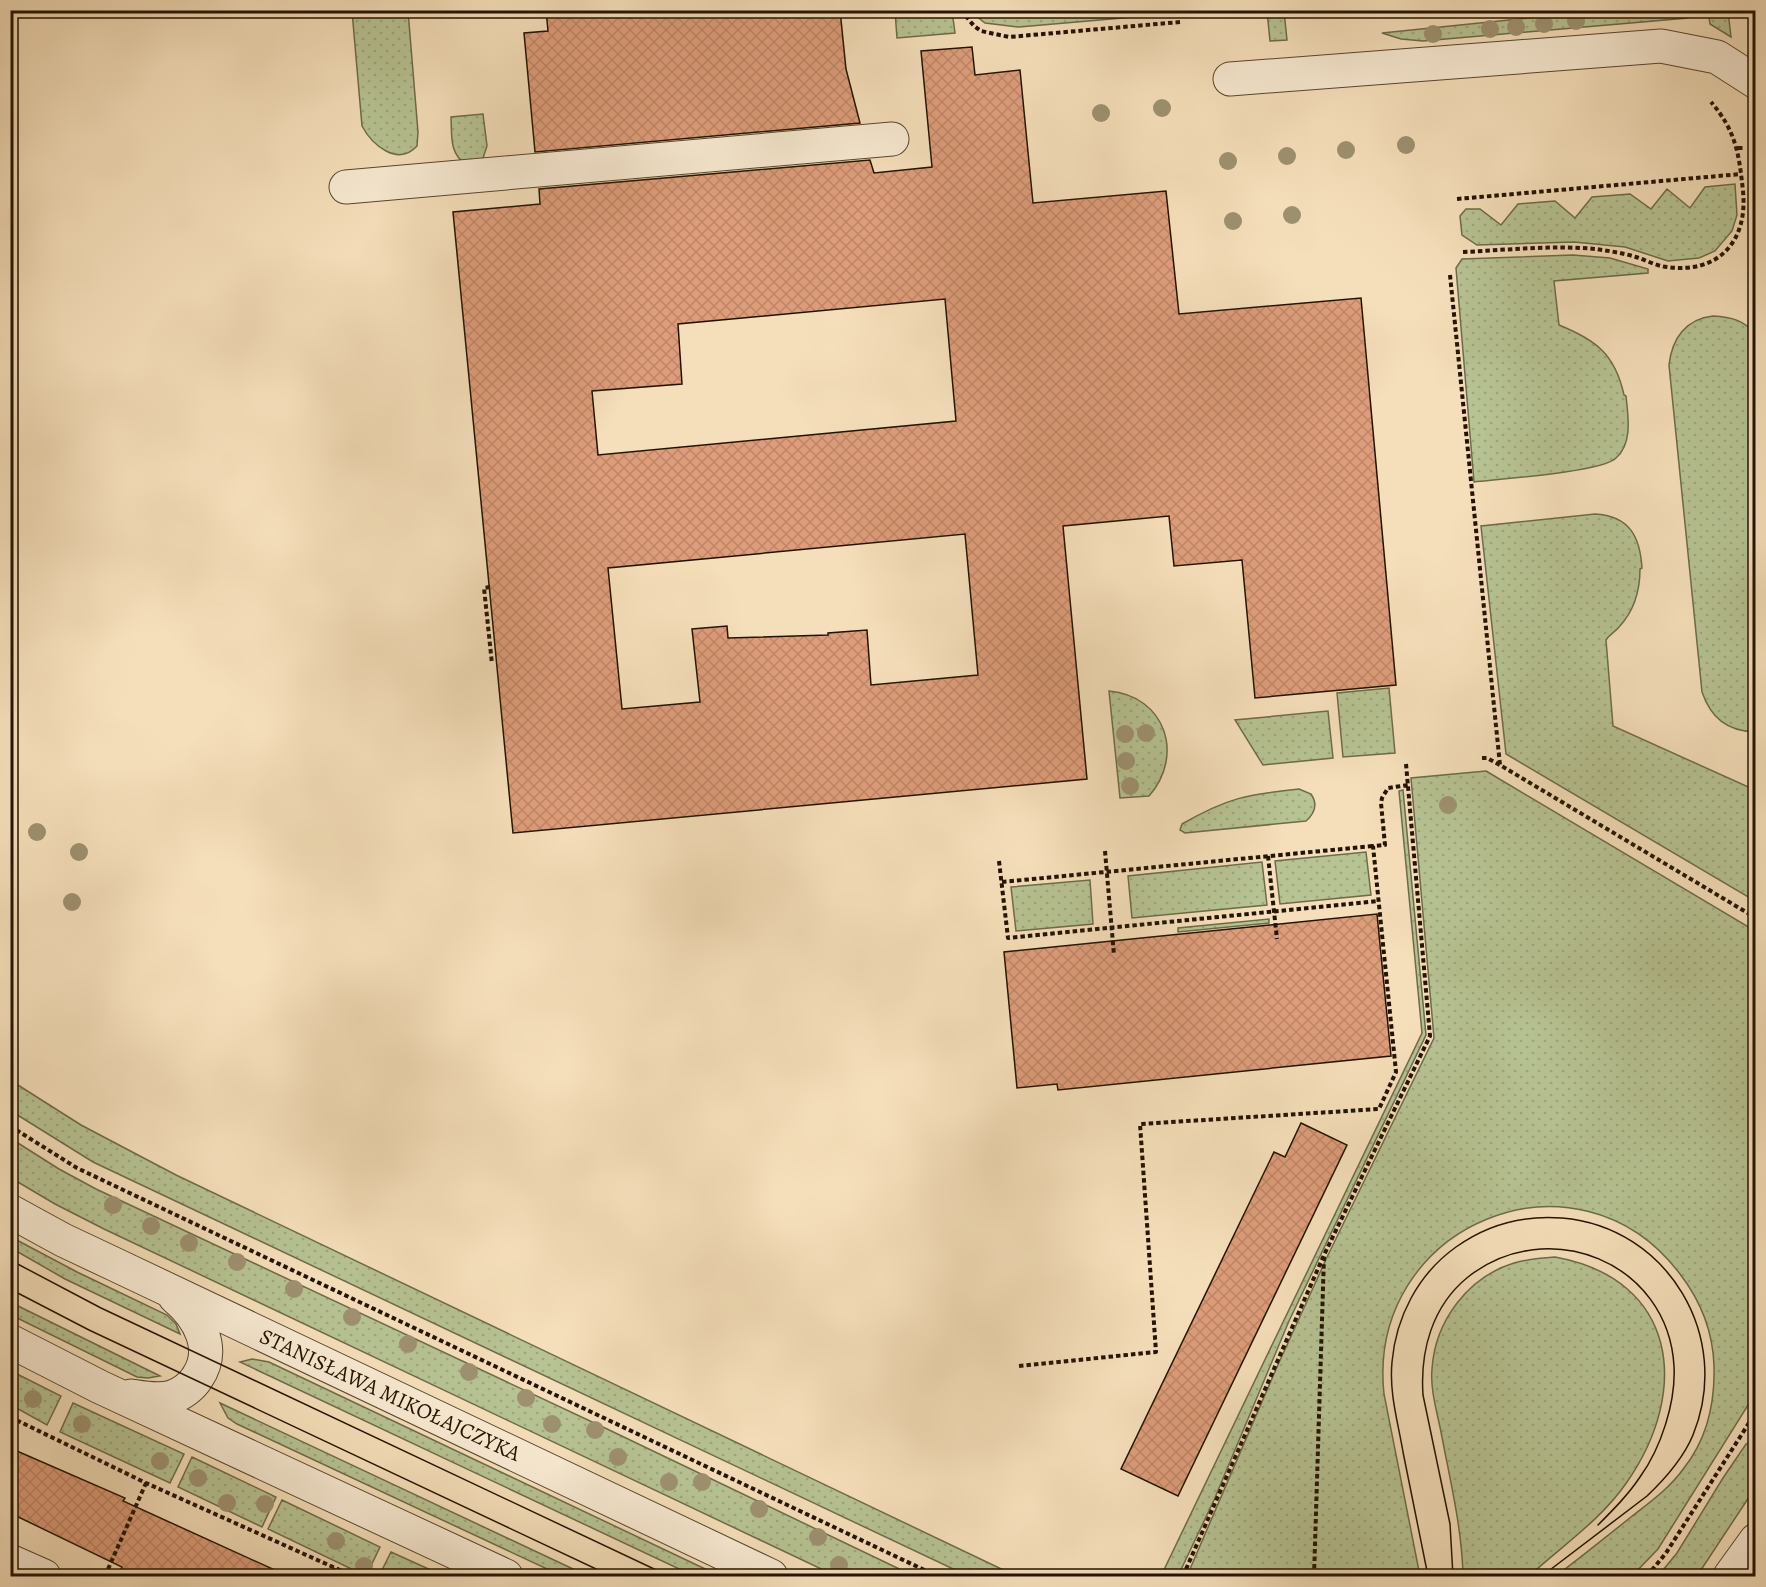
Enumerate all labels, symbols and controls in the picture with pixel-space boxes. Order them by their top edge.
street label: STANISŁAWA MIKOŁAJCZYKA [255,1321,526,1469]

